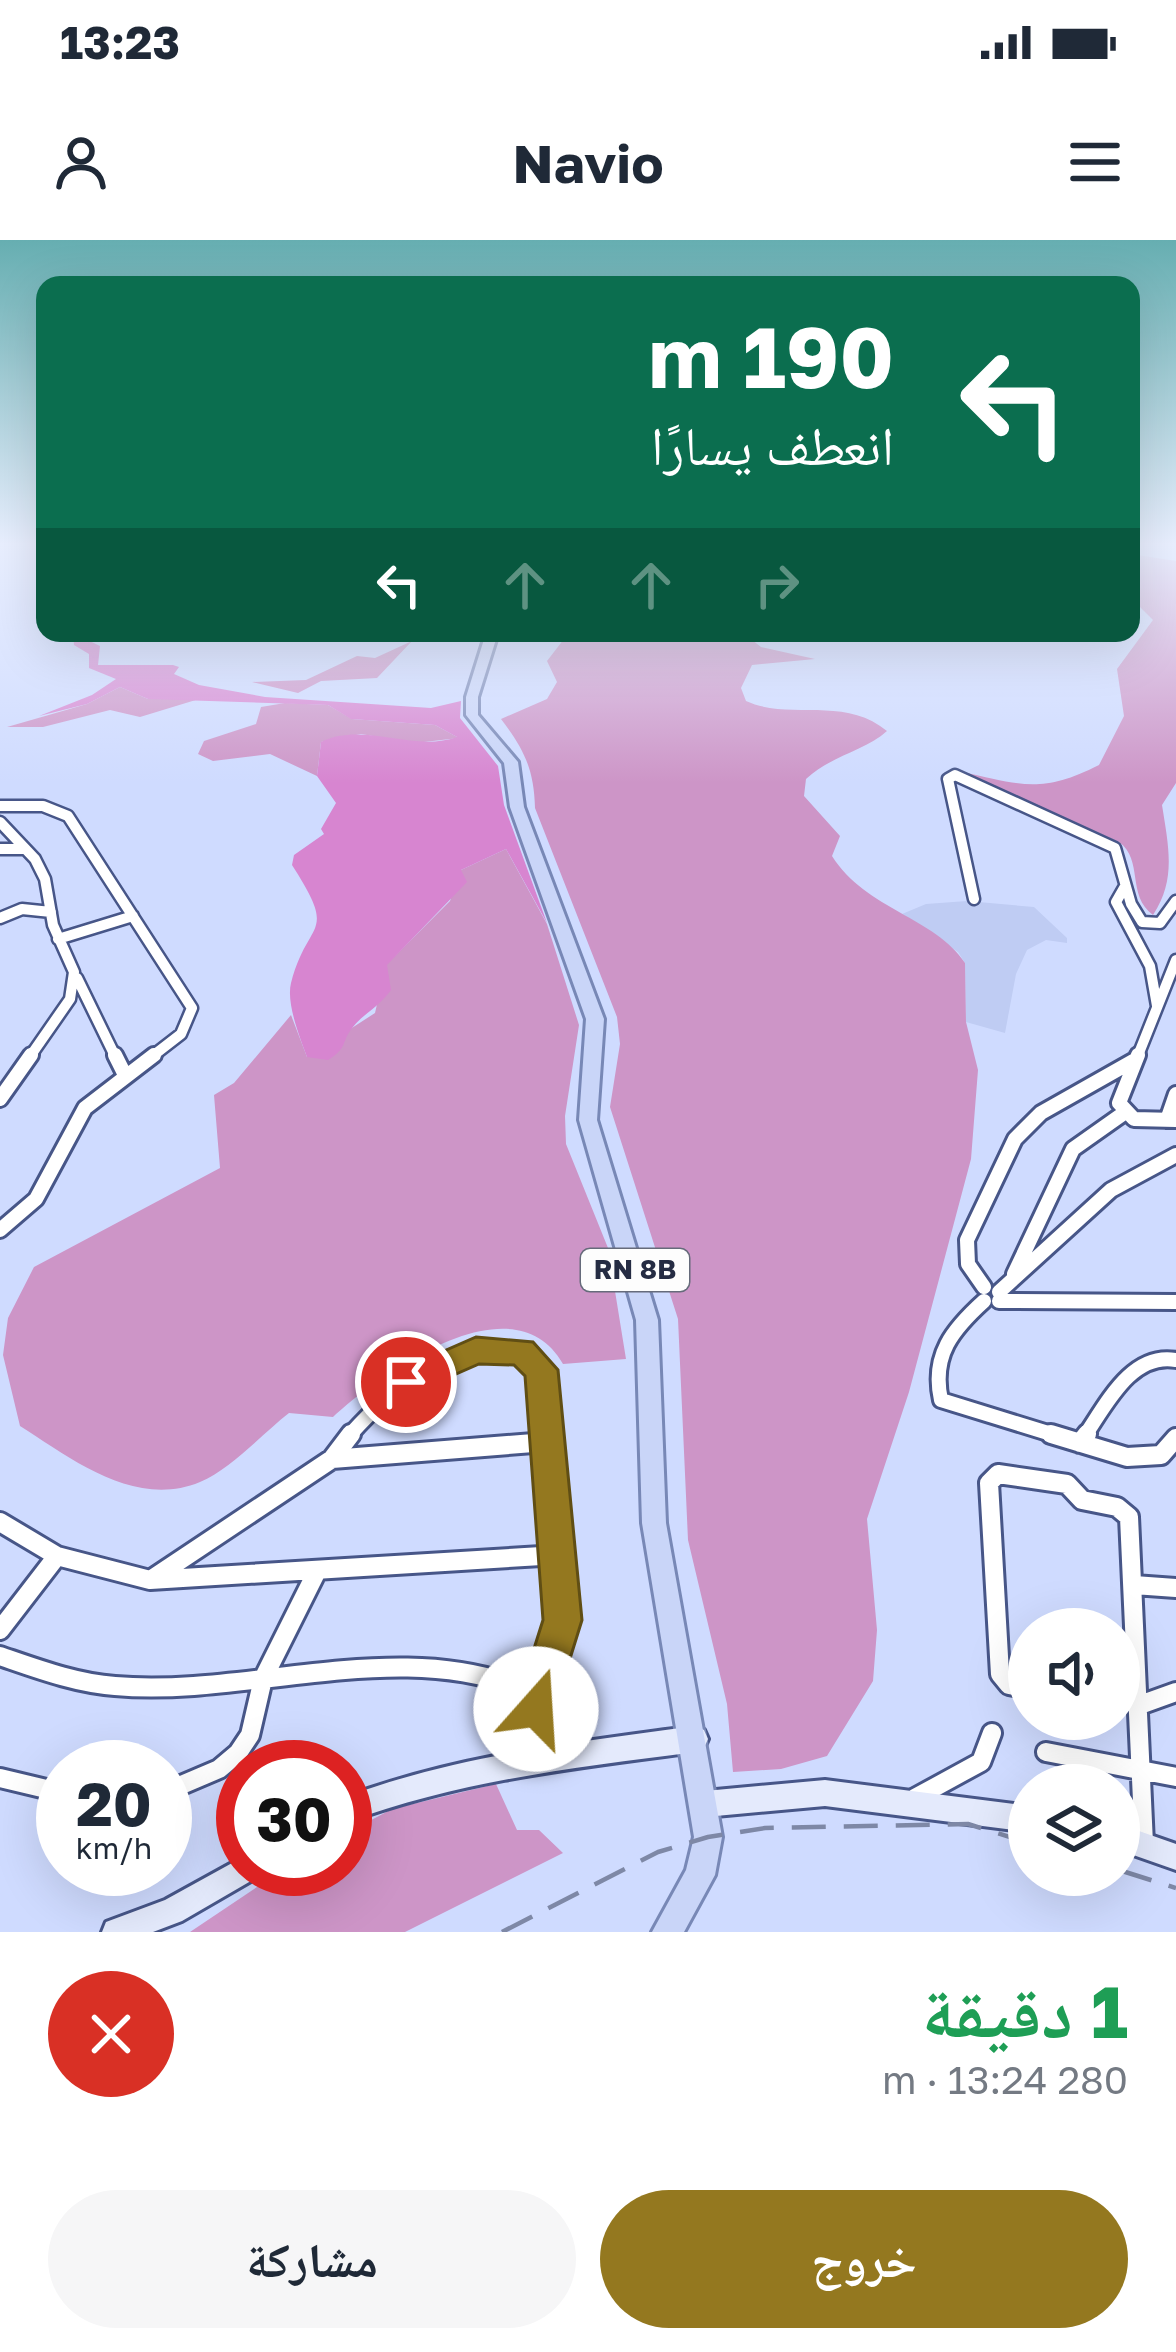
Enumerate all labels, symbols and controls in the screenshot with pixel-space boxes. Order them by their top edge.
text: 13:23 [60,15,180,69]
icon: person [48,129,114,195]
icon: menu [1062,129,1128,195]
text: Navio [512,130,664,195]
text: 190 m [648,306,894,406]
icon: left [936,324,1092,480]
text: انعطف يسارًا [651,412,894,477]
icon: left [366,552,432,618]
icon: ahead [492,552,558,618]
icon: ahead [618,552,684,618]
icon: right [744,552,810,618]
road number: RN 8B [581,1249,689,1291]
pin [355,1331,457,1433]
icon: arrive [373,1349,439,1415]
map controls [1008,1608,1140,1896]
button: sound [1008,1608,1140,1740]
position arrow [473,1646,599,1772]
speed limit sign: 30 [216,1740,372,1896]
button: layers [1008,1764,1140,1896]
text: 20 [76,1767,152,1839]
text: km/h [76,1830,152,1866]
text: 1 دقيقة [922,1967,1128,2054]
button: close [48,1971,174,2097]
text: 280 m · 13:24 [882,2056,1128,2103]
button: مشاركة [48,2190,576,2328]
button: خروج [600,2190,1128,2328]

